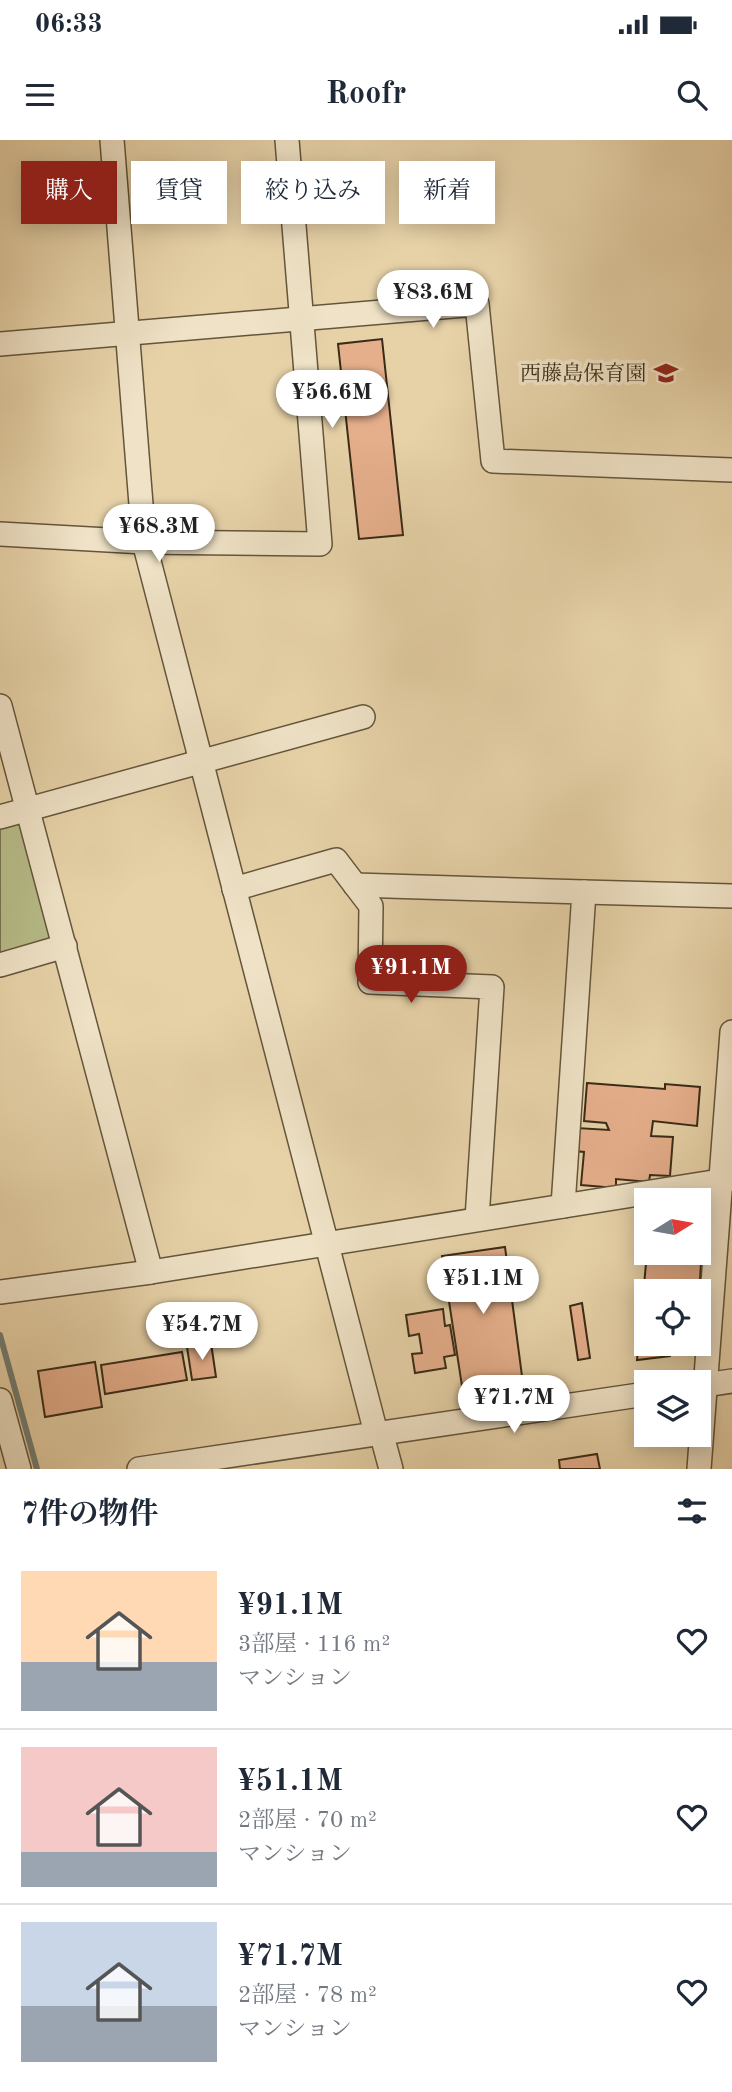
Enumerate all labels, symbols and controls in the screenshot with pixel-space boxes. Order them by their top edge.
text: 06:33 [35,12,103,38]
icon: menu [21,76,59,114]
icon: search [673,76,711,114]
text: Roofr [326,79,406,111]
chip: 購入 [21,161,117,224]
chip: 賃貸 [131,161,227,224]
chip: 絞り込み [241,161,385,224]
chip: 新着 [399,161,495,224]
pin: ¥83.6M [376,270,490,330]
text: ¥83.6M [393,281,473,304]
school or university icon: 西藤島保育園 [652,359,680,387]
place label: 西藤島保育園 [520,362,646,385]
pin: ¥56.6M [275,370,389,430]
text: ¥56.6M [292,381,372,404]
pin: ¥68.3M [102,504,216,564]
text: ¥68.3M [119,515,199,538]
pin: ¥91.1M [354,946,468,1005]
text: ¥91.1M [371,956,451,979]
north arrow [634,1188,710,1265]
map controls [634,1188,711,1447]
pin: ¥51.1M [426,1256,540,1316]
text: ¥51.1M [443,1267,523,1290]
button: locate [634,1279,711,1356]
pin: ¥54.7M [145,1302,259,1362]
text: ¥54.7M [162,1313,242,1336]
button: layers [634,1370,711,1447]
pin: ¥71.7M [457,1376,571,1435]
text: ¥71.7M [474,1386,554,1409]
icon: filters [673,1492,711,1530]
text: 7件の物件 [21,1500,158,1530]
text: ¥91.1M [238,1591,343,1621]
icon: home [77,1599,161,1683]
icon: heart [673,1622,711,1660]
text: 3部屋 · 116 m² [238,1633,390,1656]
text: マンション [238,1667,352,1690]
text: ¥51.1M [238,1767,343,1797]
icon: home [77,1775,161,1859]
icon: heart [673,1798,711,1836]
text: 2部屋 · 70 m² [238,1809,377,1832]
text: マンション [238,1843,352,1866]
text: ¥71.7M [238,1942,343,1972]
icon: home [77,1950,161,2034]
icon: heart [673,1973,711,2011]
text: 2部屋 · 78 m² [238,1984,377,2007]
text: マンション [238,2018,352,2041]

